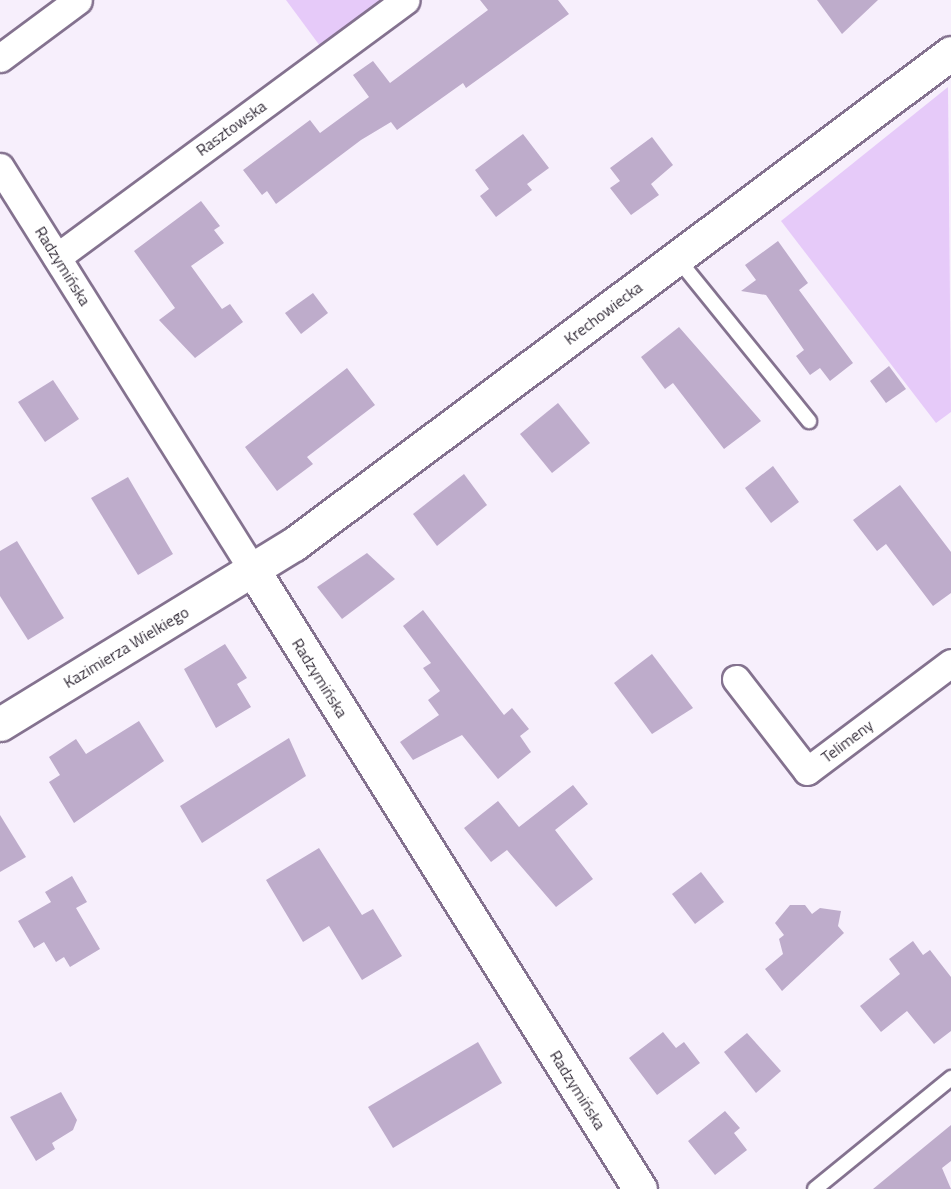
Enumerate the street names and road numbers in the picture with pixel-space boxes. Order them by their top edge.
street label: Rasztowska [192,96,270,160]
street label: Radzymińska [31,223,95,309]
street label: Krechowiecka [560,277,646,349]
street label: Kazimierza Wielkiego [60,602,192,692]
street label: Radzymińska [288,635,352,721]
street label: Telimeny [817,715,877,767]
street label: Radzymińska [546,1047,610,1133]

